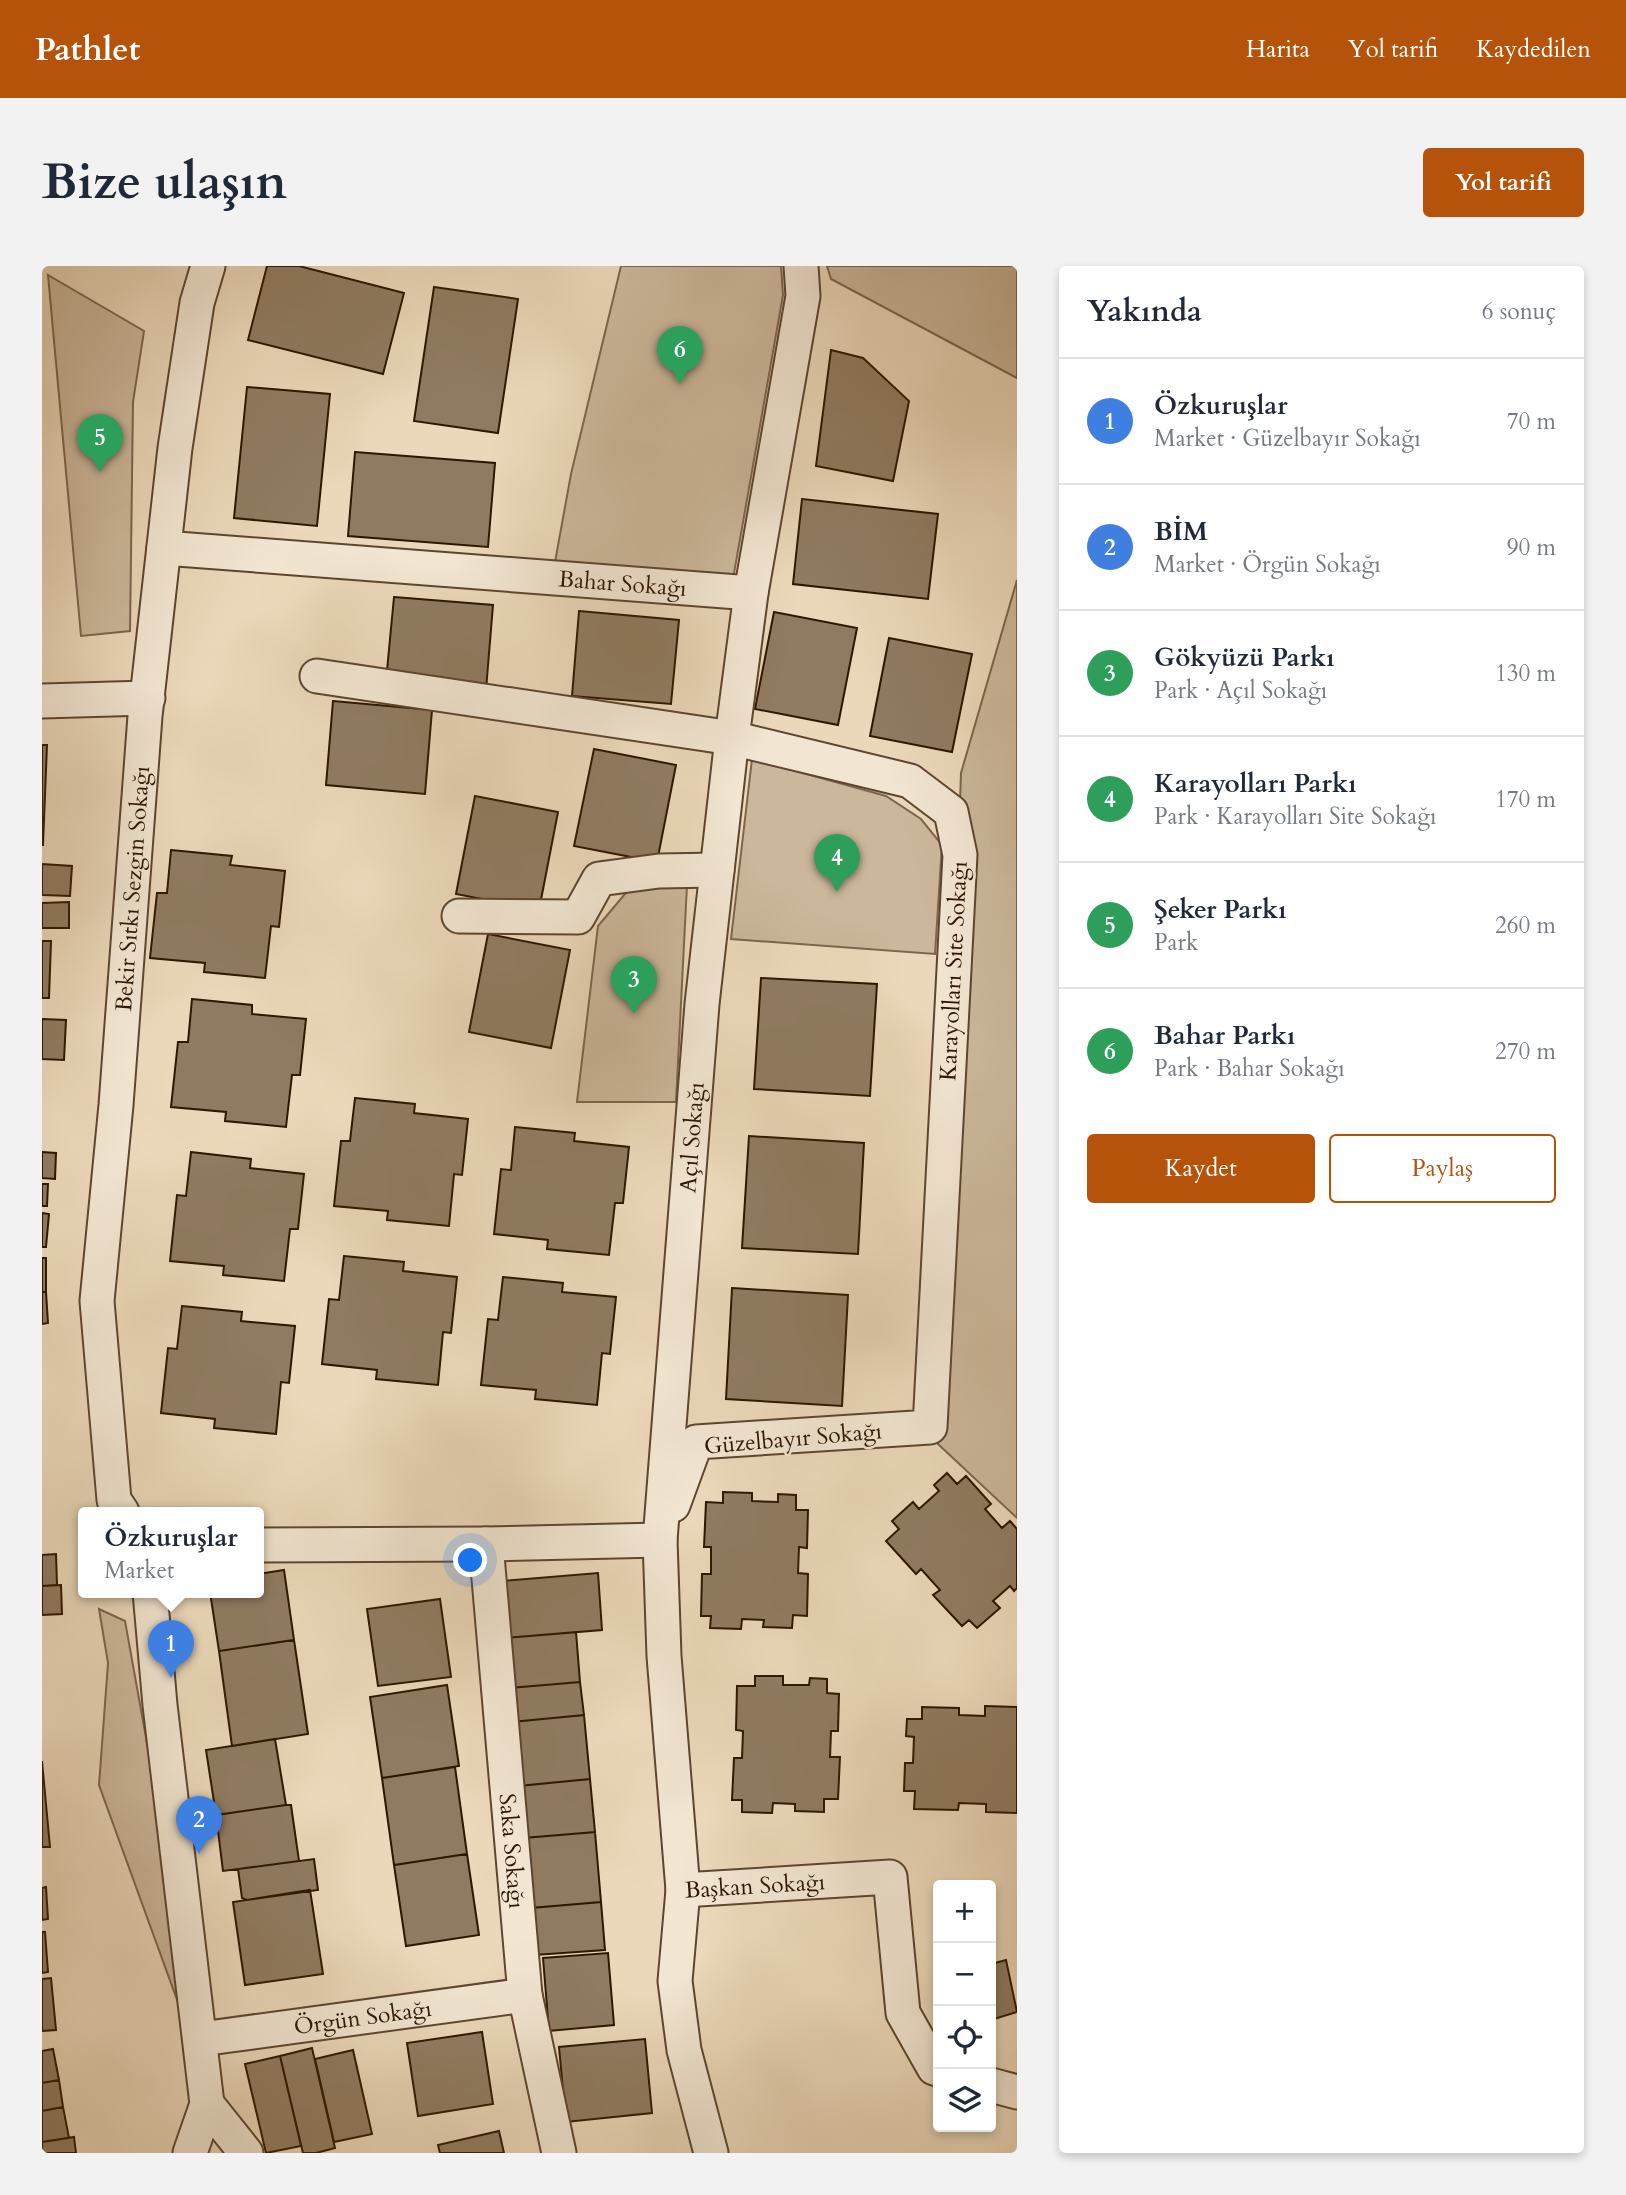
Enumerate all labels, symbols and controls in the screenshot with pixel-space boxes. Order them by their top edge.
text: Pathlet [35,27,140,72]
text: Harita [1246,33,1310,66]
text: Yol tarifi [1348,33,1438,66]
text: Kaydedilen [1476,33,1591,66]
button: Yol tarifi [1423,148,1584,217]
text: Bize ulaşın [42,149,287,216]
text: Yakında [1087,291,1202,332]
text: 6 sonuç [1482,296,1556,327]
pin: 6 [657,326,703,384]
text: Özkuruşlar [1154,388,1288,423]
text: 1 [1104,406,1116,437]
text: 70 m [1507,406,1556,437]
pin: 5 [77,414,123,472]
text: Market · Güzelbayır Sokağı [1154,423,1421,454]
text: BİM [1154,514,1208,549]
text: 2 [1104,532,1116,563]
text: 90 m [1507,532,1556,563]
text: Market · Örgün Sokağı [1154,549,1381,580]
street label: Bahar Sokağı [557,563,688,604]
text: Gökyüzü Parkı [1154,640,1335,675]
text: 3 [1104,658,1116,689]
text: 130 m [1495,658,1556,689]
text: Park · Açıl Sokağı [1154,675,1327,706]
street label: Bekir Sıtkı Sezgin Sokağı [108,765,157,1013]
text: Karayolları Parkı [1154,766,1356,801]
text: 4 [1104,784,1116,815]
text: 170 m [1495,784,1556,815]
text: Park · Karayolları Site Sokağı [1154,801,1437,832]
pin: 4 [814,834,860,892]
street label: Karayolları Site Sokağı [932,860,975,1082]
text: Şeker Parkı [1154,892,1286,927]
text: 5 [1104,910,1116,941]
text: 260 m [1495,910,1556,941]
text: Park [1154,927,1198,958]
pin: 3 [611,956,657,1014]
text: Bahar Parkı [1154,1018,1295,1053]
text: 6 [1104,1036,1116,1067]
text: 270 m [1495,1036,1556,1067]
text: Park · Bahar Sokağı [1154,1053,1345,1084]
street label: Açıl Sokağı [672,1081,712,1194]
button: Kaydet [1087,1134,1315,1203]
button: Paylaş [1329,1134,1556,1203]
street label: Güzelbayır Sokağı [703,1415,883,1462]
popup [78,1507,264,1598]
text: Özkuruşlar [104,1520,238,1555]
your location [453,1543,487,1577]
text: Market [104,1555,174,1586]
pin: 1 [148,1620,194,1678]
street label: Saka Sokağı [492,1792,532,1910]
pin: 2 [176,1796,222,1854]
street label: Başkan Sokağı [684,1866,826,1906]
map controls [933,1880,996,2132]
button: + [933,1880,996,1943]
button: − [933,1943,996,2006]
street label: Örgün Sokağı [292,1993,433,2042]
button: locate [933,2006,996,2069]
button: layers [933,2069,996,2132]

